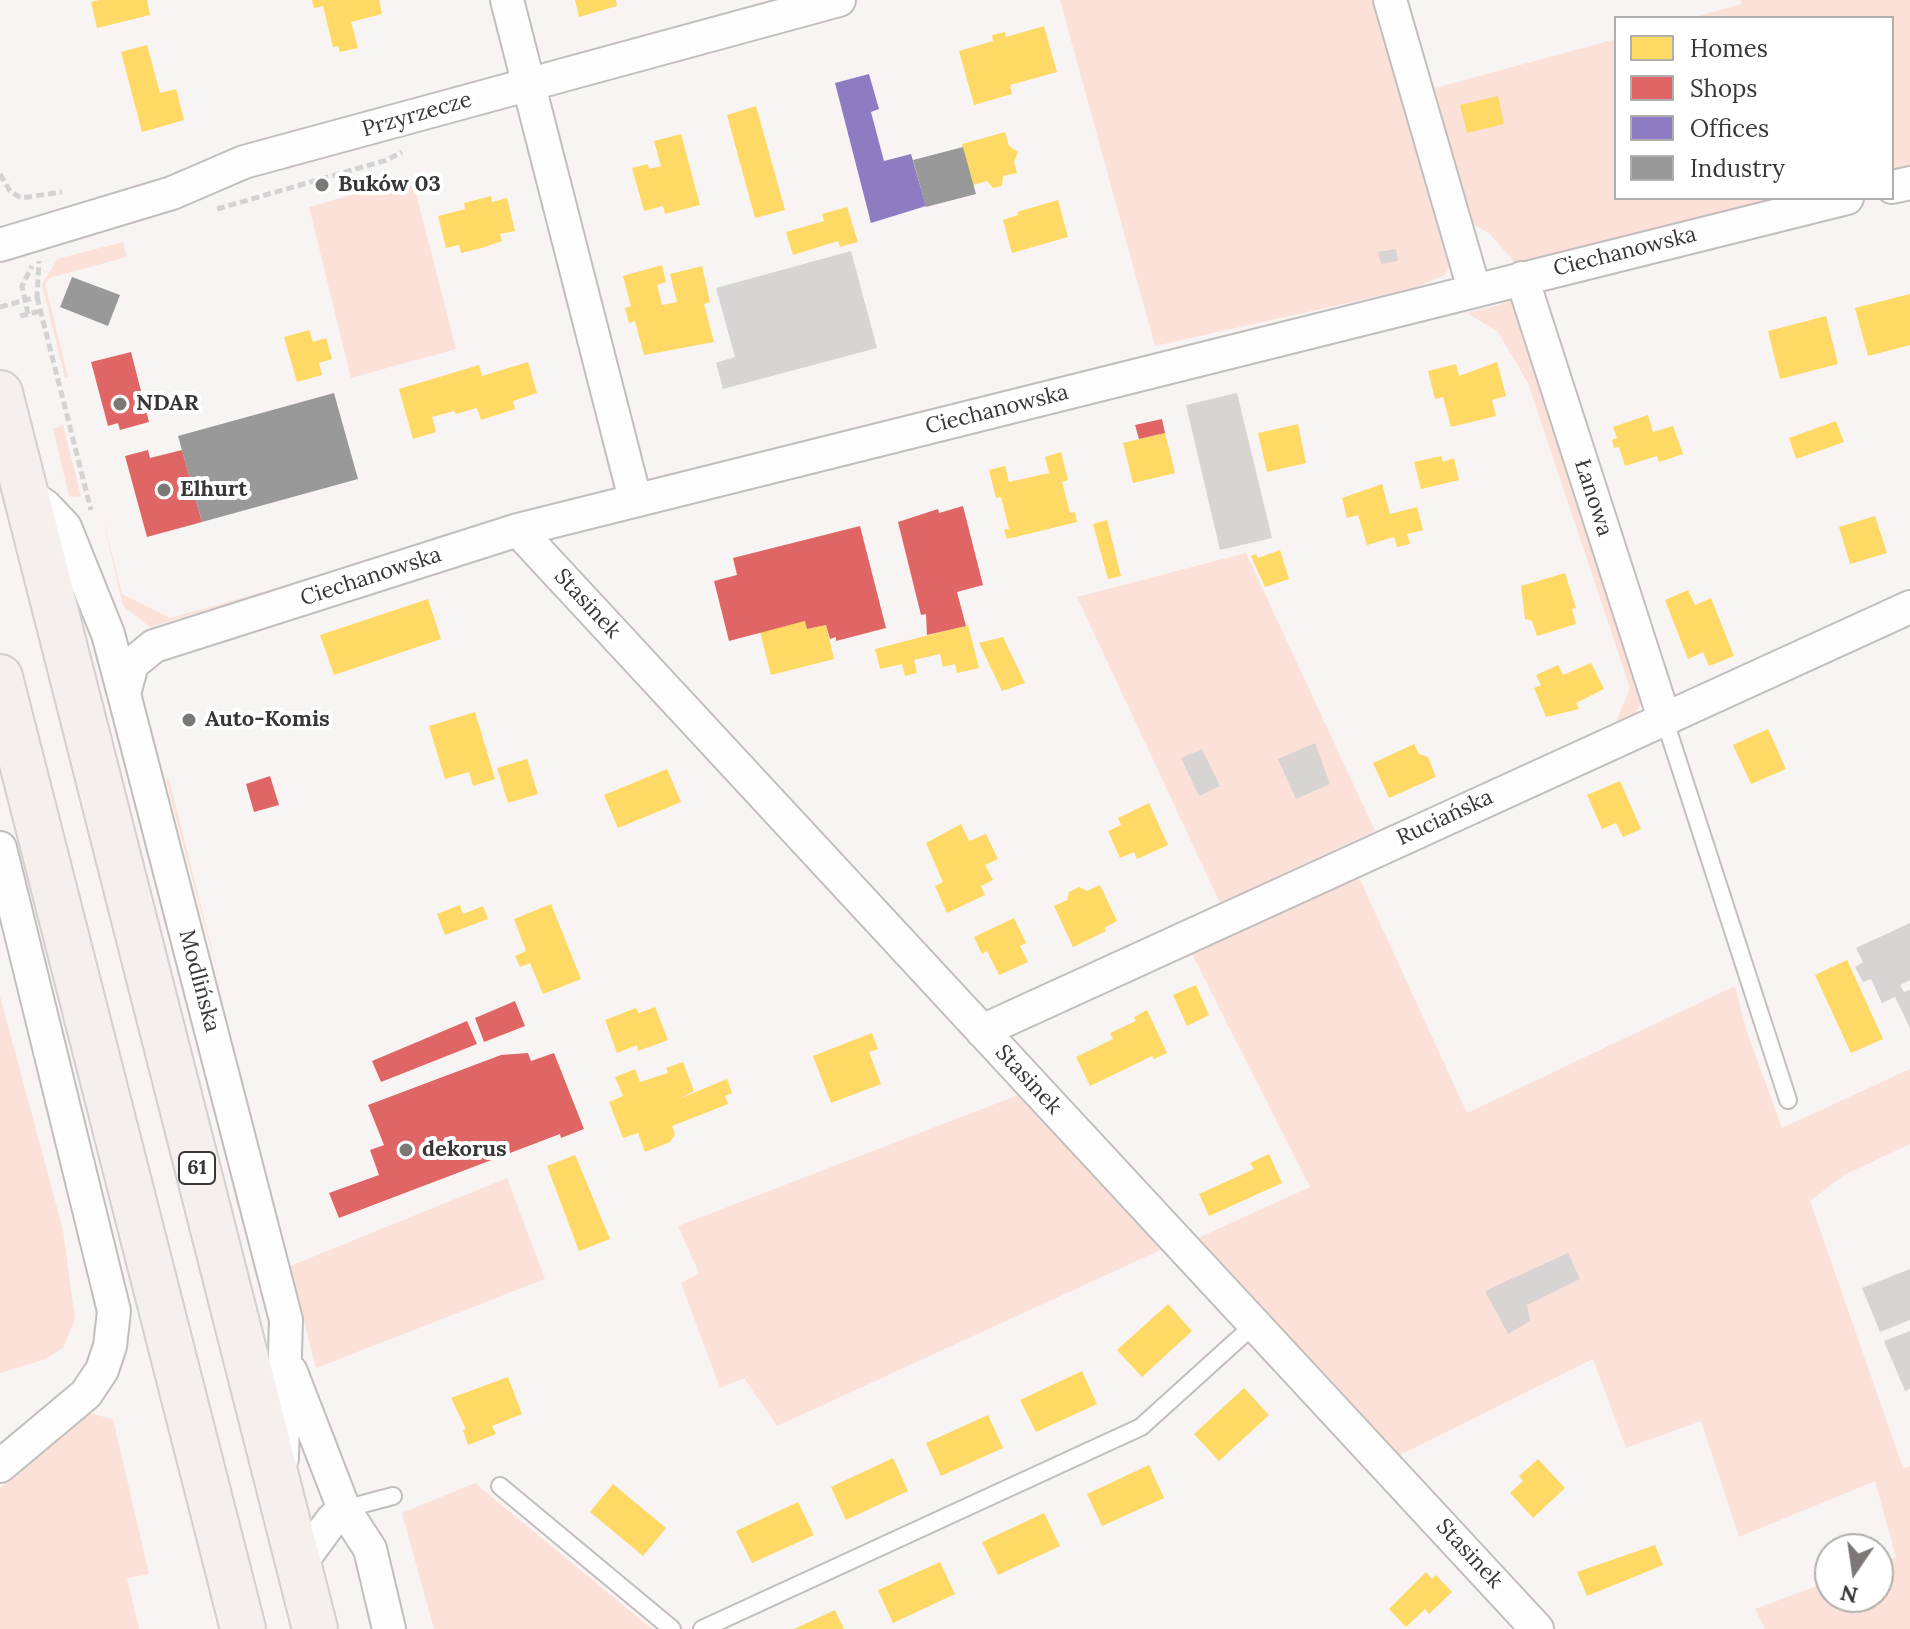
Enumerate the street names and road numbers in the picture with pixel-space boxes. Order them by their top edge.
street label: Przyrzecze [359,87,475,143]
street label: Ciechanowska [1551,221,1699,283]
street label: Ciechanowska [923,379,1071,441]
street label: Łanowa [1568,456,1618,540]
street label: Ciechanowska [297,542,445,612]
street label: Stasinek [548,564,626,644]
street label: Ruciańska [1393,784,1497,852]
street label: Modlińska [173,927,225,1035]
street label: Stasinek [989,1040,1067,1120]
road number: 61 [179,1152,215,1184]
street label: Stasinek [1430,1514,1508,1594]

